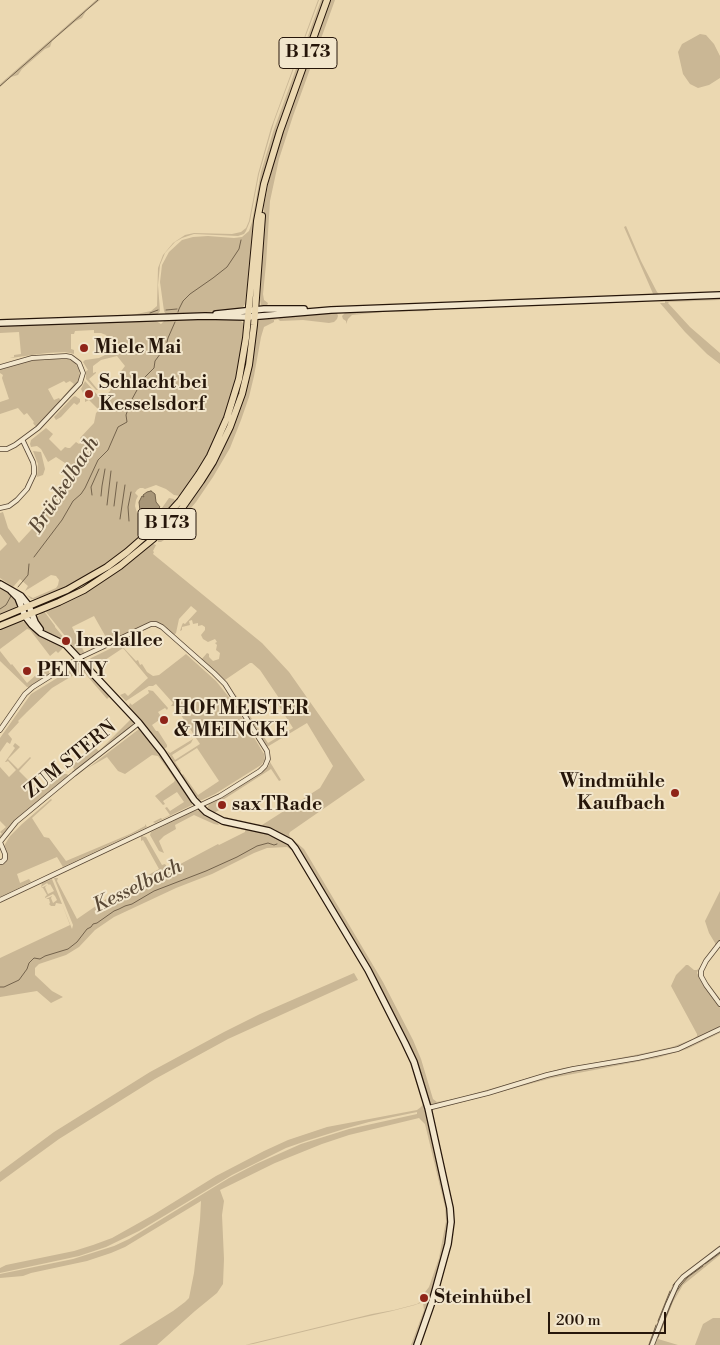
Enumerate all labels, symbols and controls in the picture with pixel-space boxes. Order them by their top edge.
road number: B 173 [279,38,337,68]
place label: Miele Mai [94,337,181,359]
marker: Miele Mai [78,342,90,354]
place label: Schlacht bei Kesselsdorf [99,372,207,416]
marker: Schlacht bei Kesselsdorf [83,388,95,400]
water label: Brückelbach [25,433,105,539]
road number: B 173 [138,508,196,540]
place label: Inselallee [76,630,163,652]
marker: Inselallee [60,635,72,647]
place label: PENNY [37,660,108,682]
marker: PENNY [21,665,33,677]
place label: HOFMEISTER & MEINCKE [174,698,309,742]
marker: HOFMEISTER & MEINCKE [158,714,170,726]
street label: ZUM STERN [21,716,121,804]
place label: Windmühle Kaufbach [560,771,665,815]
marker: Windmühle Kaufbach [669,787,681,799]
place label: saxTRade [232,794,322,816]
marker: saxTRade [216,799,228,811]
water label: Kesselbach [90,855,186,919]
place label: Steinhübel [434,1287,532,1309]
marker: Steinhübel [418,1292,430,1304]
scale bar [550,1302,668,1334]
text: 200 m [556,1311,601,1330]

